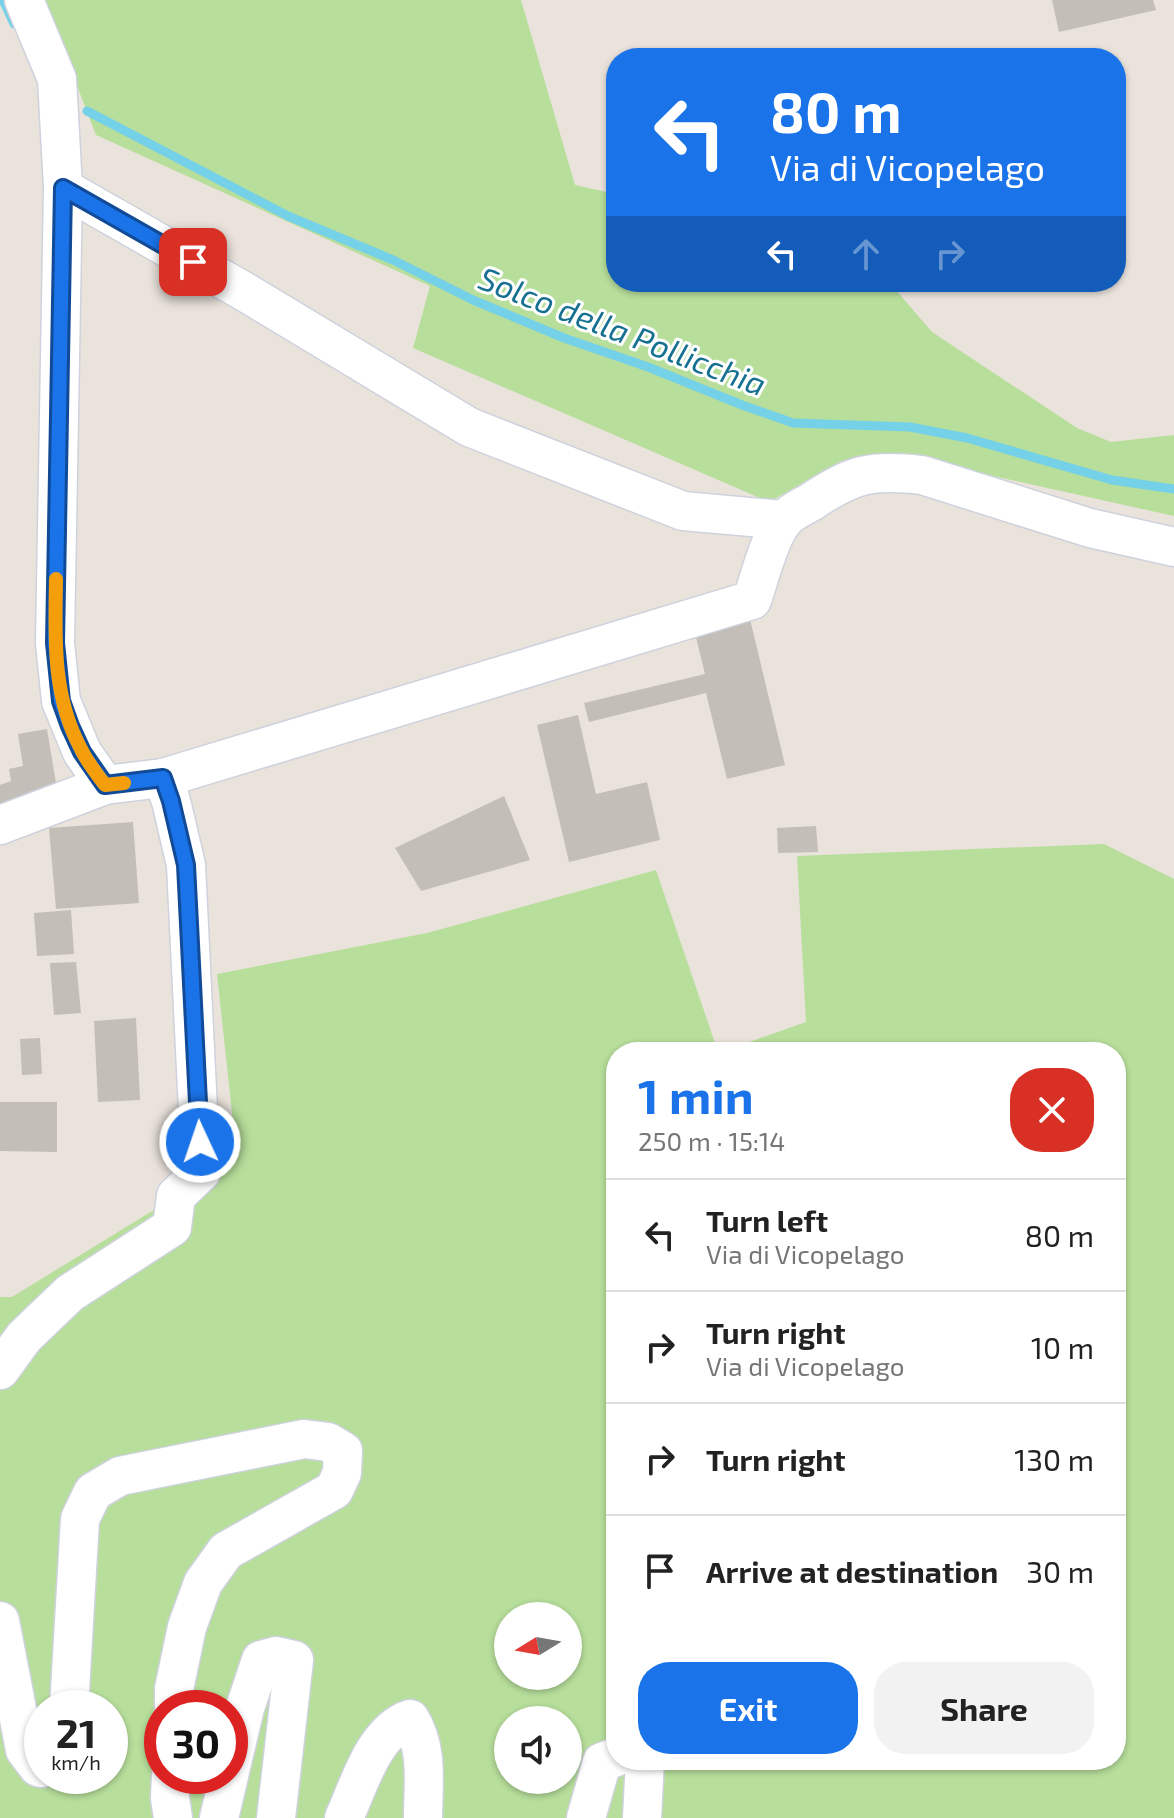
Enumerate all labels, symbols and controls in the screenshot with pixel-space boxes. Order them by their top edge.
text: 80 m [770,77,902,144]
icon: left [638,80,742,184]
text: Via di Vicopelago [770,145,1045,188]
pin [159,228,227,296]
icon: left [760,232,804,276]
icon: ahead [844,232,888,276]
icon: right [928,232,972,276]
icon: arrive [171,240,215,284]
water label: Solco della Pollicchia [474,258,772,402]
text: 1 min [638,1066,754,1124]
button: close [1010,1068,1094,1152]
position arrow [158,1100,242,1184]
text: 250 m · 15:14 [638,1125,785,1156]
text: Turn left [706,1202,828,1238]
icon: left [638,1213,682,1257]
text: 80 m [1025,1217,1094,1253]
text: Via di Vicopelago [706,1238,905,1269]
text: Turn right [706,1314,846,1350]
icon: right [638,1325,682,1369]
text: 10 m [1031,1329,1094,1365]
text: Via di Vicopelago [706,1350,905,1381]
icon: right [638,1437,682,1481]
text: Turn right [706,1441,846,1477]
text: 130 m [1014,1441,1094,1477]
icon: arrive [638,1549,682,1593]
text: Arrive at destination [706,1553,998,1589]
text: 30 m [1026,1553,1094,1589]
north arrow [494,1602,582,1690]
map controls [494,1602,582,1794]
button: Exit [638,1662,858,1754]
button: Share [874,1662,1094,1754]
speed limit sign: 30 [144,1690,248,1794]
button: sound [494,1706,582,1794]
text: 21 [56,1708,96,1756]
text: km/h [51,1750,101,1774]

